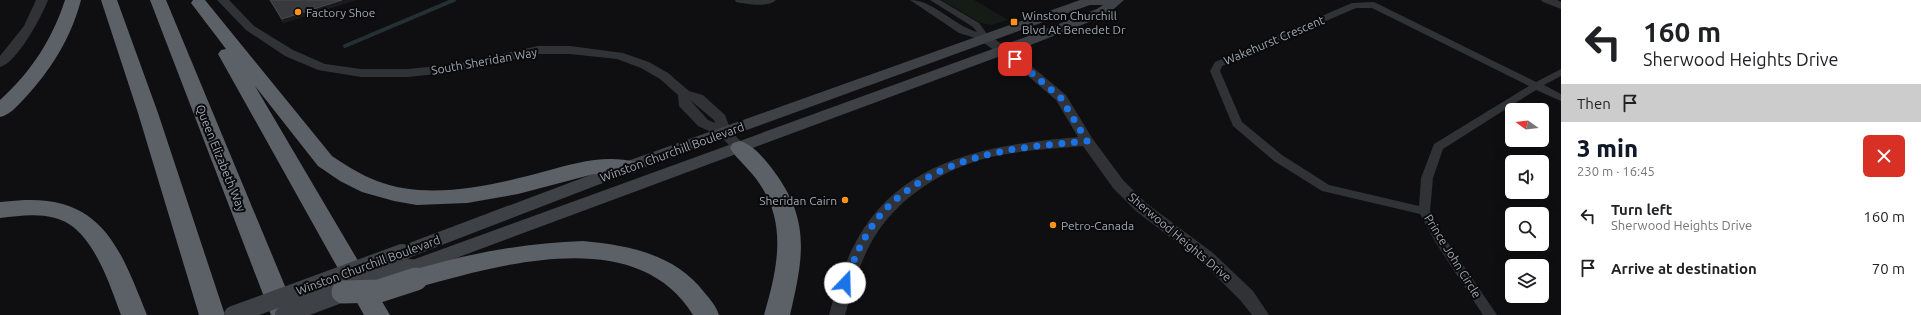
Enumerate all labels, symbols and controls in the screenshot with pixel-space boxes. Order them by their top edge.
place label: Factory Shoe [306,6,375,19]
marker: Factory Shoe [293,7,303,17]
place label: Winston Churchill Blvd At Benedet Dr [1022,9,1126,36]
street label: Wakehurst Crescent [1222,13,1326,67]
icon: left [1577,16,1629,68]
text: 160 m [1643,16,1721,47]
marker: Winston Churchill Blvd At Benedet Dr [1009,17,1019,27]
pin [998,42,1032,76]
street label: South Sheridan Way [430,45,538,77]
icon: arrive [1004,48,1026,70]
text: Sherwood Heights Drive [1643,49,1839,69]
icon: arrive [1619,92,1641,114]
text: Then [1577,95,1611,112]
street label: Queen Elizabeth Way [194,103,249,214]
north arrow [1505,103,1549,147]
map controls [1505,103,1549,303]
street label: Winston Churchill Boulevard [598,120,746,184]
text: 3 min [1577,135,1638,162]
button: close [1863,135,1905,177]
button: sound [1505,155,1549,199]
text: 230 m · 16:45 [1577,164,1655,178]
street label: Sherwood Heights Drive [1126,190,1234,284]
place label: Sheridan Cairn [759,194,837,207]
marker: Sheridan Cairn [840,195,850,205]
text: Turn left [1611,201,1672,218]
icon: left [1577,205,1599,227]
button: search [1505,207,1549,251]
text: 160 m [1863,208,1905,225]
street label: Prince John Circle [1422,212,1484,300]
text: Sherwood Heights Drive [1611,218,1752,232]
place label: Petro-Canada [1061,219,1134,232]
marker: Petro-Canada [1048,220,1058,230]
street label: Winston Churchill Boulevard [294,233,442,297]
icon: arrive [1577,257,1599,279]
button: layers [1505,259,1549,303]
text: Arrive at destination [1611,260,1757,277]
text: 70 m [1872,260,1905,277]
position arrow [824,262,866,304]

